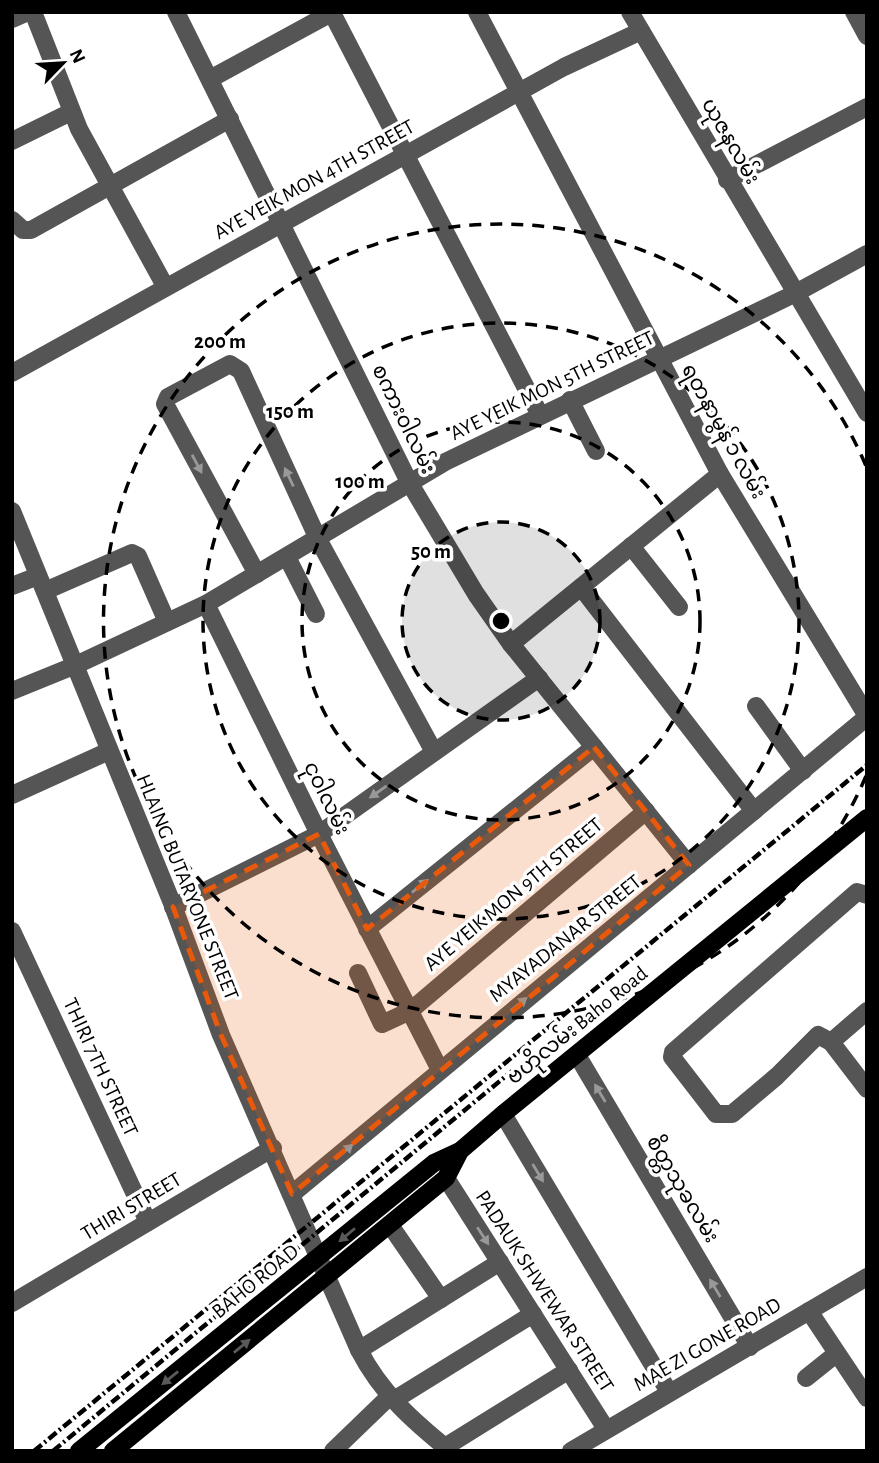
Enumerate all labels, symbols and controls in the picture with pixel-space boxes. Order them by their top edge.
north arrow [28,28,98,98]
text: N [66,46,88,66]
street label: ယုဇနလမ်း [693,92,769,191]
street label: AYE YEIK MON 4TH STREET [210,116,418,243]
street label: AYE YEIK MON 5TH STREET [447,327,658,444]
text: 200 m [194,331,246,352]
street label: ရတနာမွန် ၁ လမ်း [673,357,775,505]
street label: စကား၀ါလမ်း [368,359,444,477]
text: 150 m [266,401,314,422]
one-way arrow [192,454,203,474]
one-way arrow [283,467,295,487]
text: 100 m [335,471,385,492]
text: 50 m [411,541,451,562]
centre of rings [489,609,513,633]
street label: ငုဝါလမ်း [295,756,359,841]
street label: HLAING BUTARYONE STREET [133,771,242,1003]
one-way arrow [369,785,387,799]
street label: AYE YEIK MON 9TH STREET [420,814,606,975]
street label: MYAYADANAR STREET [485,871,645,1006]
one-way arrow [412,879,429,894]
street label: ဗဟိုလမ်း Baho Road [499,958,655,1093]
street label: THIRI 7TH STREET [59,995,142,1140]
one-way arrow [510,997,528,1012]
one-way arrow [594,1083,606,1102]
street label: စိတ္တသုခလမ်း [637,1129,728,1250]
one-way arrow [337,1144,354,1159]
one-way arrow [532,1163,544,1183]
street label: THIRI STREET [77,1168,185,1245]
street label: PADAUK SHWEWAR STREET [472,1187,618,1396]
one-way arrow [476,1226,489,1245]
one-way arrow [339,1227,356,1242]
street label: BAHO ROAD [208,1240,302,1322]
one-way arrow [709,1279,722,1298]
street label: MAE ZI GONE ROAD [630,1294,785,1395]
one-way arrow [234,1339,251,1354]
one-way arrow [162,1370,180,1385]

